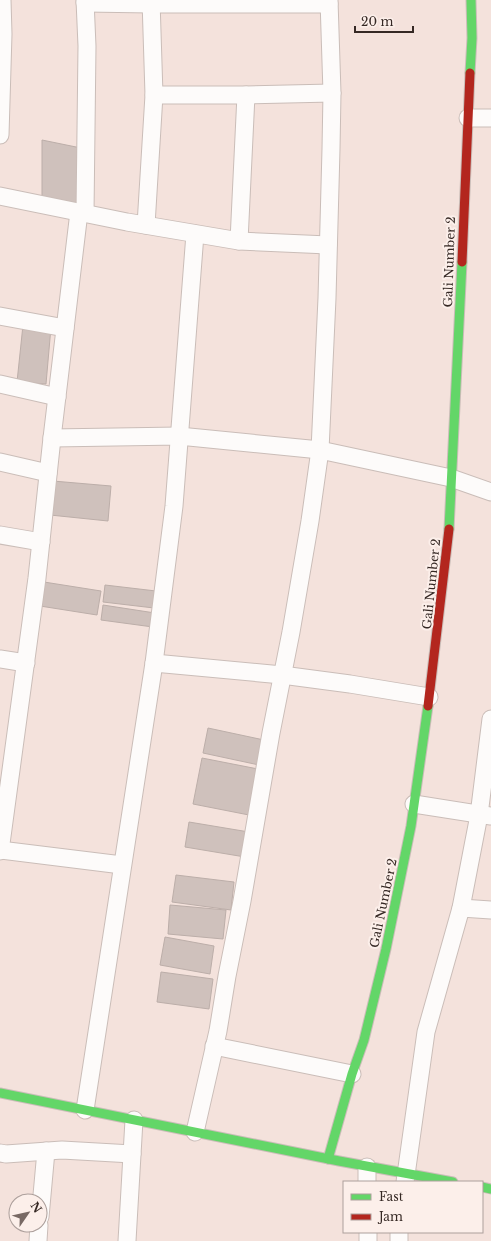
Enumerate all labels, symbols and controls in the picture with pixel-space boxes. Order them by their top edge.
scale bar [355,8,413,34]
text: 20 m [361,14,393,29]
street label: Gali Number 2 [440,216,458,308]
street label: Gali Number 2 [419,538,443,630]
street label: Gali Number 2 [366,857,400,949]
legend [343,1181,483,1233]
text: Fast [379,1189,404,1204]
north arrow [8,1193,48,1233]
text: N [28,1199,45,1216]
text: Jam [377,1209,403,1224]

